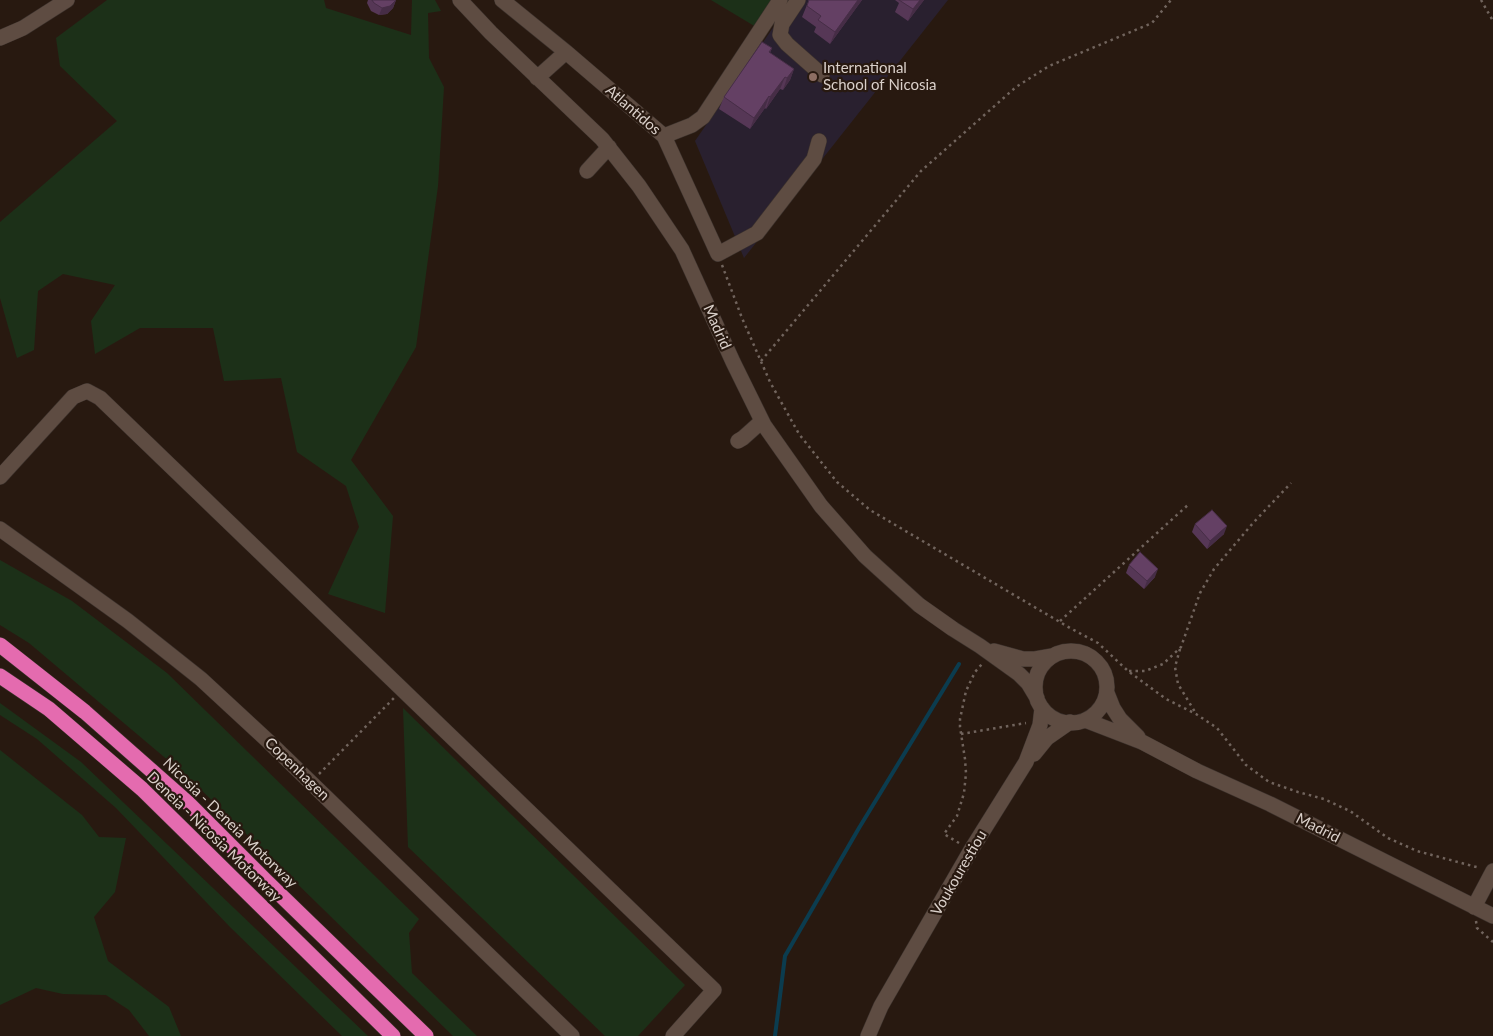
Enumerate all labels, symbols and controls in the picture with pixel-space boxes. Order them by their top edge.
place label: International School of Nicosia [823,59,936,94]
marker: International School of Nicosia [807,71,819,83]
street label: Atlantidos [602,81,664,139]
street label: Madrid [699,302,735,352]
street label: Copenhagen [261,734,333,804]
street label: Nicosia - Deneia Motorway [159,754,301,892]
street label: Deneia - Nicosia Motorway [143,768,285,906]
street label: Madrid [1293,809,1343,847]
street label: Voukourestiou [927,827,991,919]

